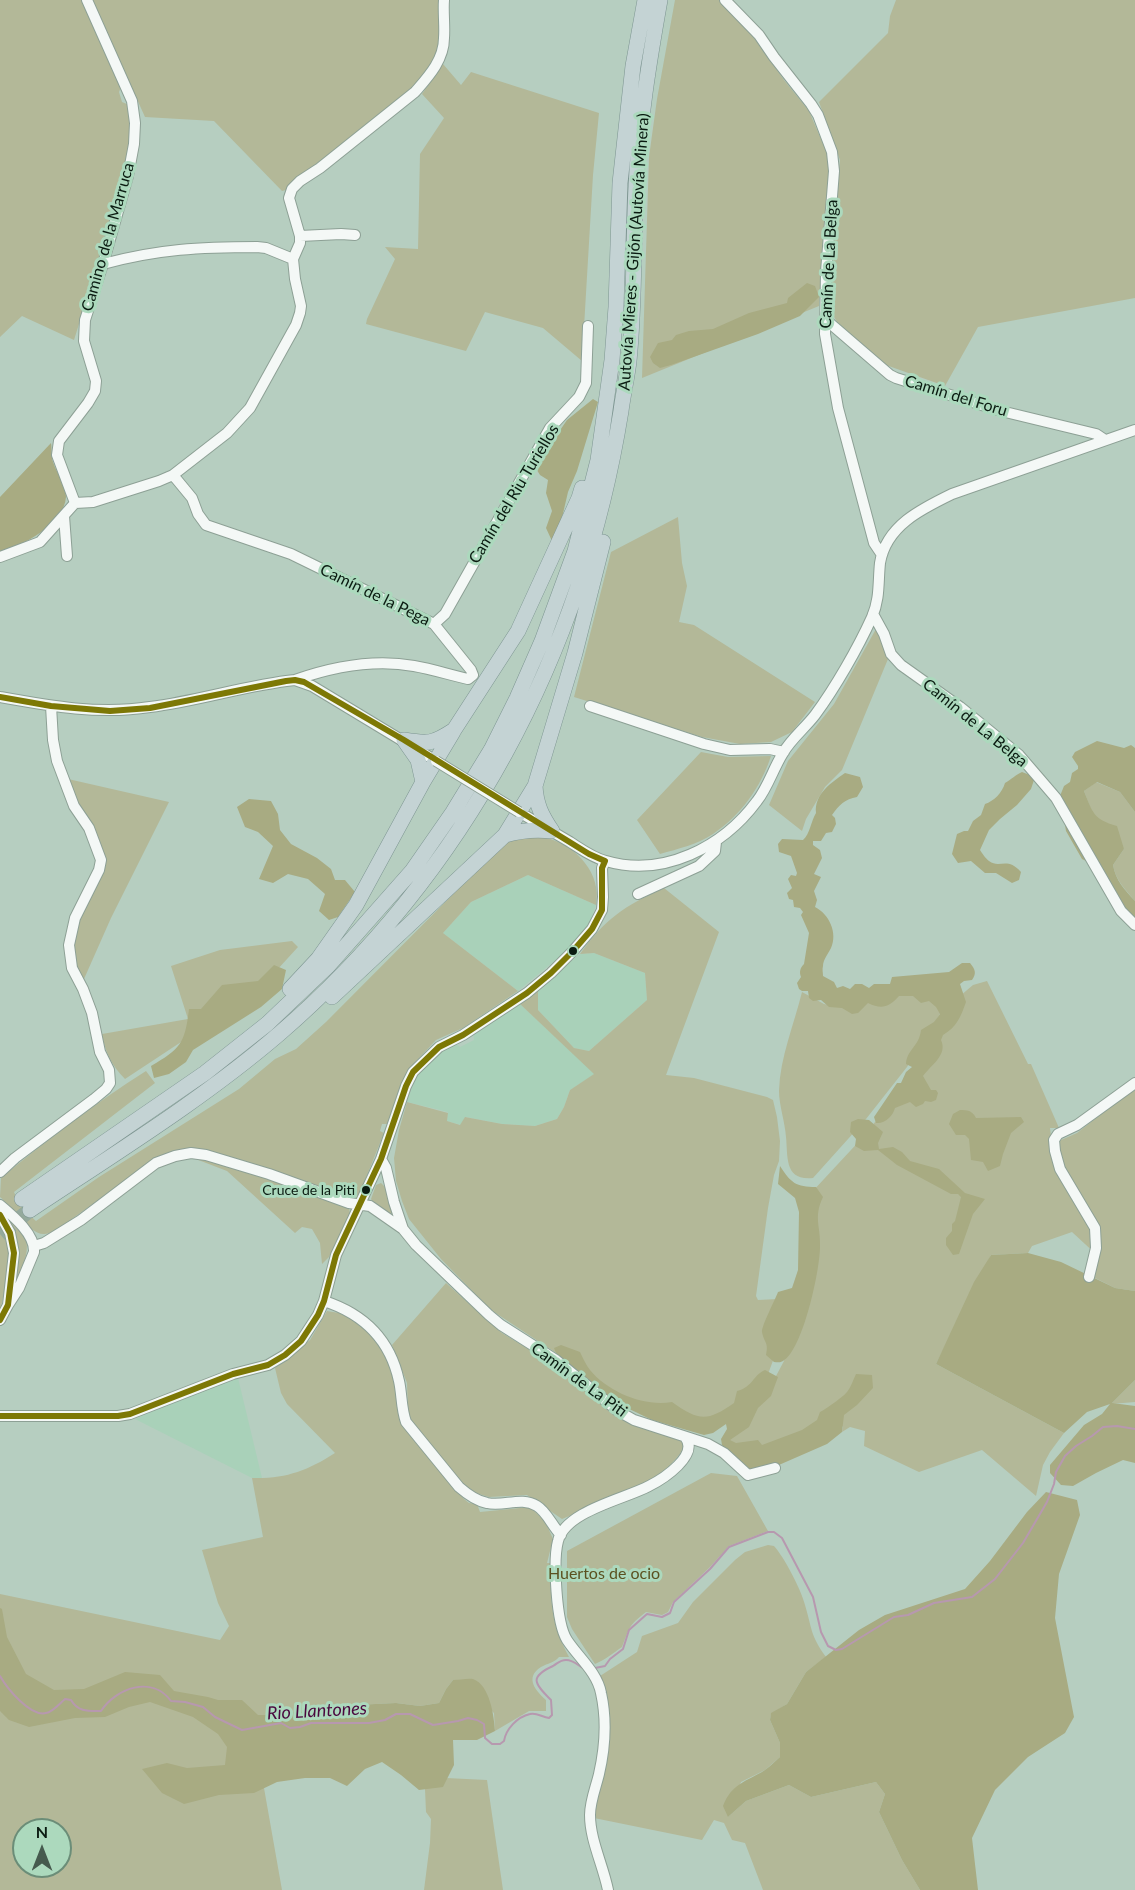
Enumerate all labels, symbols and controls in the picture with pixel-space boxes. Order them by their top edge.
street label: Autovía Mieres - Gijón (Autovía Minera) [615,113,653,391]
street label: Camino de la Marruca [78,160,138,314]
street label: Camín de La Belga [816,199,842,329]
street label: Camín del Foru [902,371,1010,421]
street label: Camín del Riu Turiellos [465,421,563,567]
street label: Camín de la Pega [317,560,433,630]
street label: Camín de La Belga [919,675,1031,771]
unlabelled marker [567,945,579,957]
place label: Cruce de la Piti [262,1182,355,1198]
marker: Cruce de la Piti [360,1184,372,1196]
street label: Camín de La Piti [527,1339,631,1421]
park label: Huertos de ocio [548,1564,660,1584]
water label: Rio Llantones [266,1698,368,1724]
north arrow [12,1818,72,1878]
text: N [36,1822,48,1841]

